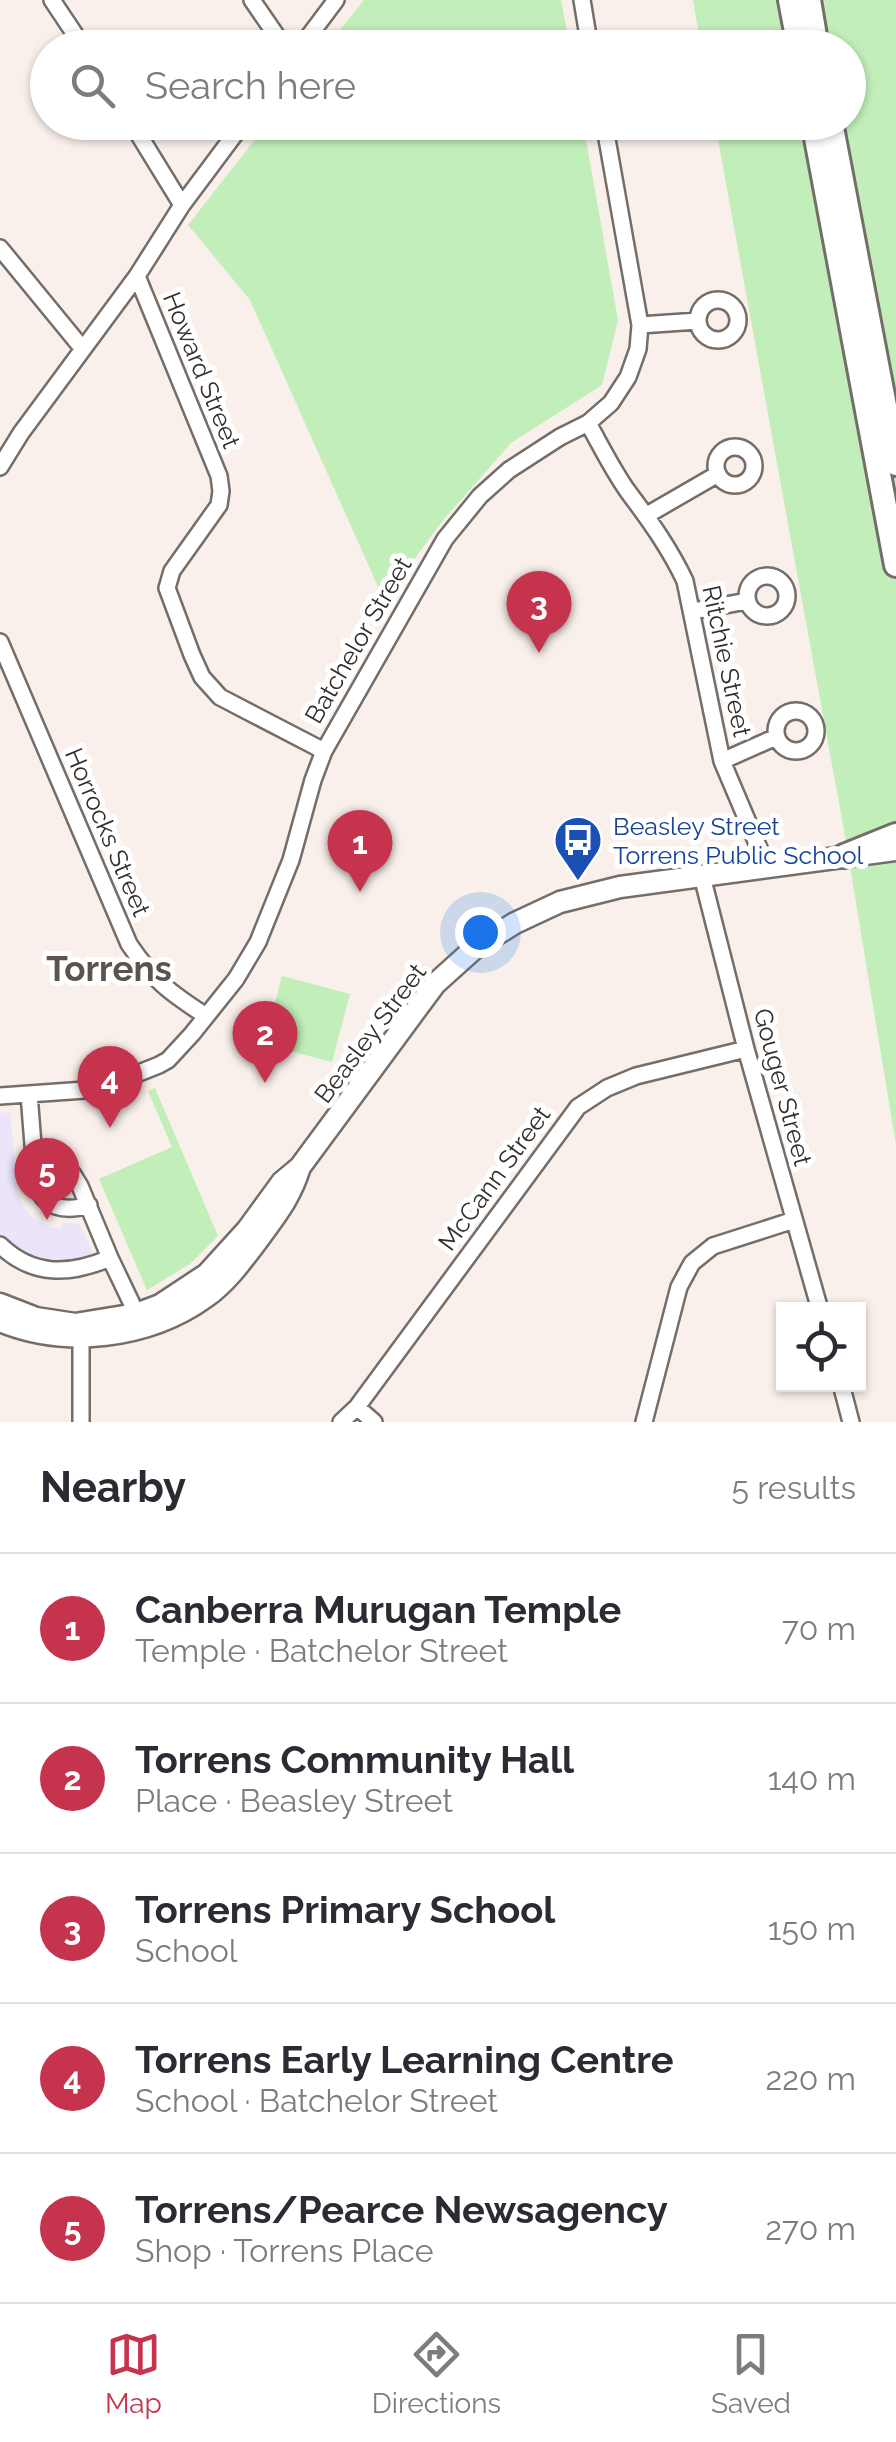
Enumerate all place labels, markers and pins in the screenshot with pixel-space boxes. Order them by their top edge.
pin: 3 [506,570,572,653]
pin: 1 [328,810,392,892]
place label: Beasley Street Torrens Public School [613,811,864,870]
bus stop icon: Beasley Street Torrens Public School [552,814,604,882]
pin: 2 [232,1000,298,1083]
pin: 4 [78,1046,142,1128]
pin: 5 [15,1138,80,1220]

